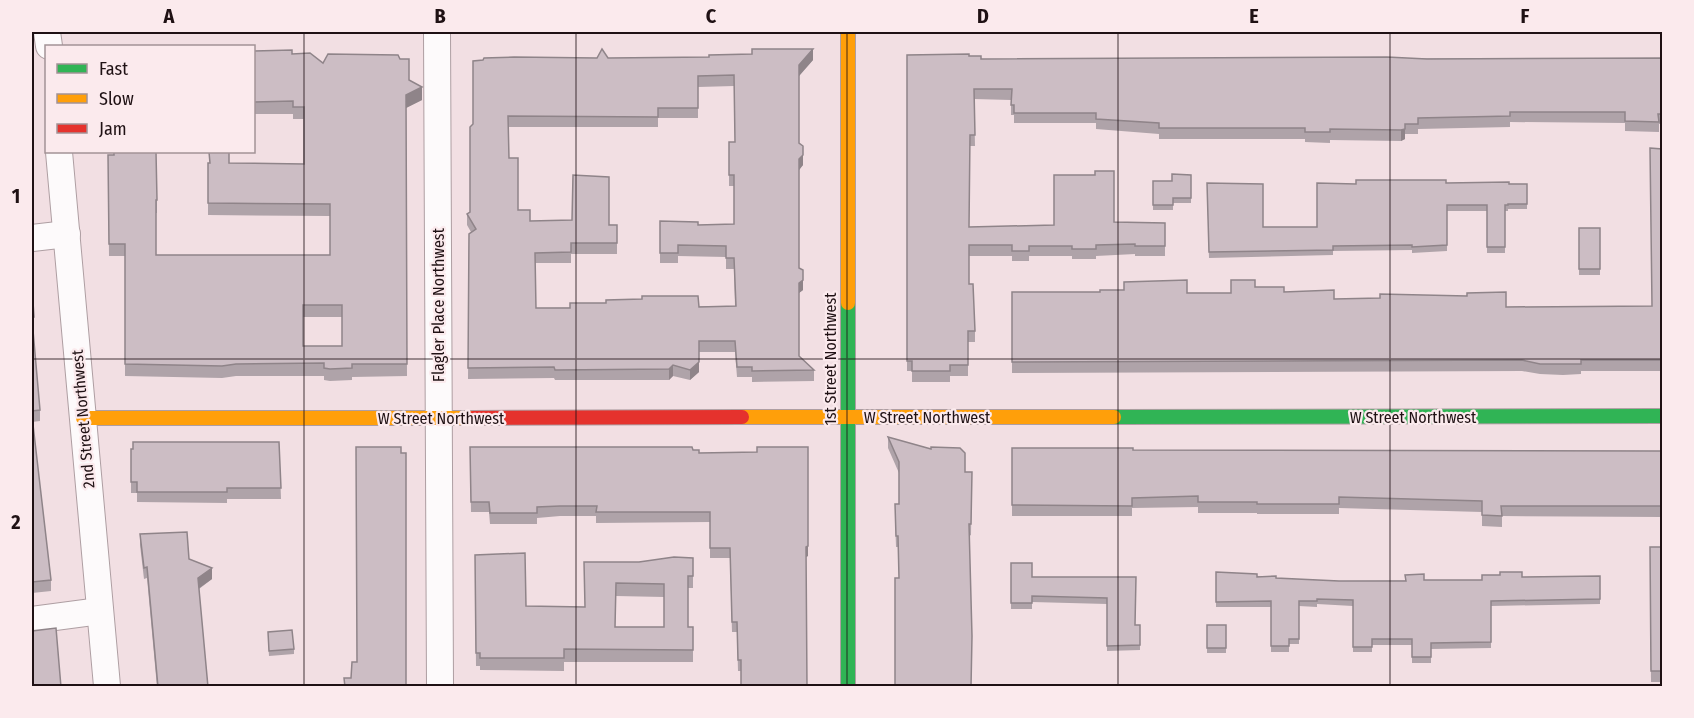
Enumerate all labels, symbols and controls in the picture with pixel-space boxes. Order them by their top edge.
text: A [163,4,176,28]
text: B [434,4,446,28]
text: C [706,4,717,28]
text: D [977,4,989,28]
text: E [1249,4,1259,28]
text: F [1521,4,1530,28]
legend [45,45,255,153]
text: Fast [99,58,128,80]
text: Slow [99,88,134,110]
text: Jam [99,118,127,140]
text: 1 [12,184,20,208]
street label: Flagler Place Northwest [429,227,448,382]
street label: 1st Street Northwest [821,292,840,426]
street label: 2nd Street Northwest [67,348,99,489]
street label: W Street Northwest [864,408,991,427]
street label: W Street Northwest [1350,408,1477,427]
street label: W Street Northwest [378,409,505,428]
text: 2 [10,510,21,534]

